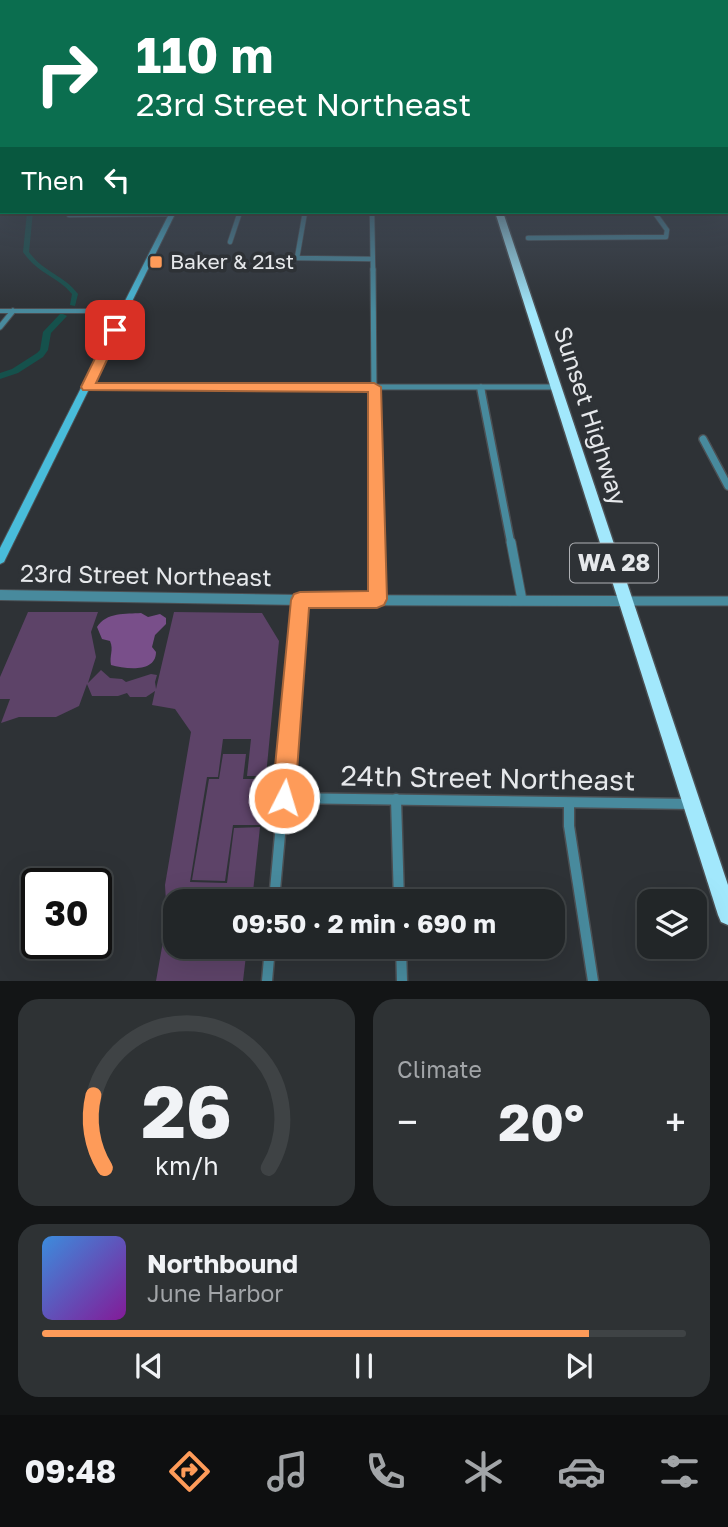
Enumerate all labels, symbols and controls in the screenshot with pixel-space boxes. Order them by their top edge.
text: 110 m [136,25,273,84]
icon: right [21,28,112,119]
text: 23rd Street Northeast [136,85,471,123]
icon: left [98,161,136,199]
text: Then [21,165,84,196]
place label: Baker & 21st [170,248,294,274]
marker: Baker & 21st [148,254,164,270]
pin [85,300,145,360]
icon: arrive [96,311,134,349]
street label: Sunset Highway [549,322,634,509]
road number: WA 28 [570,544,658,582]
street label: 23rd Street Northeast [20,558,272,591]
street label: 24th Street Northeast [340,758,636,797]
position arrow [247,761,321,835]
speed limit sign: 30 [21,868,112,959]
map controls [637,889,707,959]
button: layers [637,889,707,959]
text: 09:50 · 2 min · 690 m [232,908,496,939]
text: Climate [397,1055,482,1083]
text: 26 [141,1068,232,1155]
text: 20° [499,1090,584,1152]
text: − [397,1099,418,1144]
text: + [665,1099,686,1144]
text: km/h [155,1150,218,1181]
text: Northbound [147,1248,298,1279]
text: June Harbor [147,1279,283,1307]
icon: previous [130,1347,168,1385]
icon: pause [345,1347,383,1385]
icon: next [560,1347,598,1385]
icon: directions [165,1447,214,1496]
icon: music [263,1447,312,1496]
icon: phone [361,1447,410,1496]
icon: climate [459,1447,508,1496]
icon: car [557,1447,606,1496]
icon: filters [655,1447,704,1496]
text: 09:48 [24,1452,116,1490]

